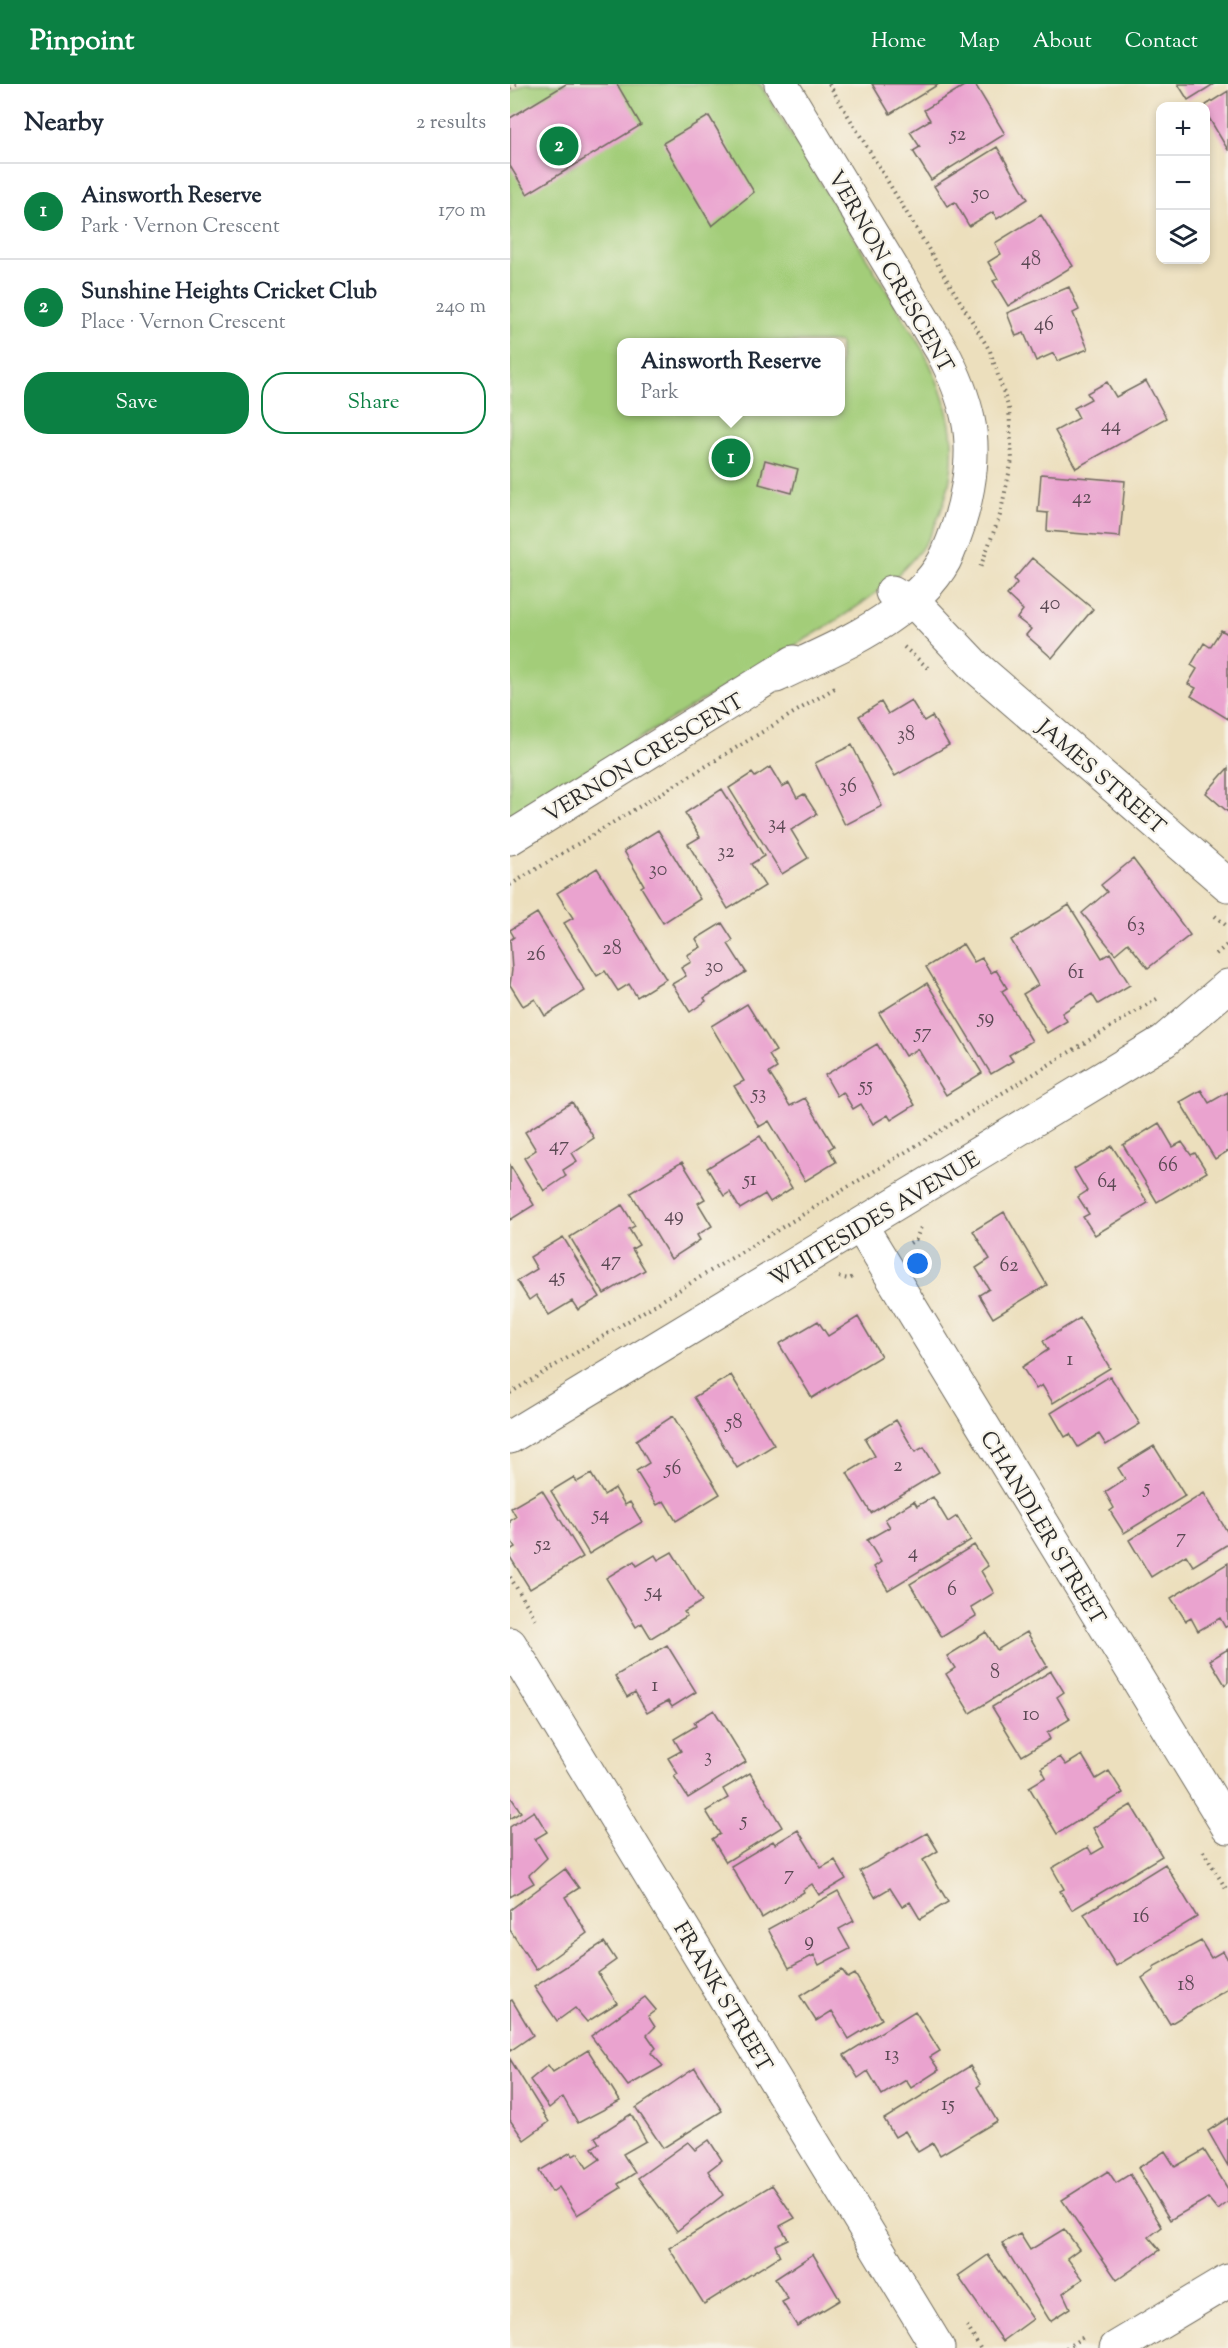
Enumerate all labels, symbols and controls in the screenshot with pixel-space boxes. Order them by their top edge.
text: Pinpoint [30,22,134,62]
text: Home [871,27,926,57]
text: Map [959,27,1000,57]
text: About [1033,27,1092,57]
text: Contact [1125,27,1198,57]
map controls [1156,102,1210,264]
button: + [1156,102,1210,156]
text: Nearby [24,105,104,142]
text: 2 results [416,109,486,138]
house number: 52 [949,121,966,150]
pin: 2 [539,124,578,168]
button: − [1156,156,1210,210]
street label: VERNON CRESCENT [818,165,961,380]
house number: 50 [971,180,990,209]
text: Ainsworth Reserve [81,181,262,213]
text: 1 [40,197,47,226]
text: 170 m [438,197,486,226]
button: layers [1156,210,1210,264]
text: Park · Vernon Crescent [81,213,280,242]
house number: 48 [1021,246,1041,275]
text: Sunshine Heights Cricket Club [81,277,377,309]
text: 2 [39,293,48,322]
text: 240 m [435,293,486,322]
text: Place · Vernon Crescent [81,309,286,338]
house number: 46 [1034,311,1054,340]
popup [617,338,845,416]
text: Ainsworth Reserve [641,347,821,379]
button: Save [24,372,249,434]
button: Share [261,372,486,434]
text: Park [641,379,679,408]
house number: 44 [1101,412,1121,441]
pin: 1 [712,436,750,481]
house number: 42 [1072,484,1092,513]
house number: 40 [1040,590,1060,619]
street label: VERNON CRESCENT [538,687,751,832]
street label: JAMES STREET [1028,712,1172,844]
house number: 38 [897,721,915,750]
house number: 36 [839,773,857,802]
house number: 34 [768,810,786,839]
house number: 32 [717,838,735,867]
house number: 30 [649,856,667,885]
house number: 63 [1127,912,1145,941]
house number: 28 [602,935,622,964]
house number: 26 [526,941,546,970]
house number: 30 [705,953,723,982]
house number: 61 [1068,959,1084,988]
house number: 59 [977,1004,994,1033]
house number: 57 [914,1019,931,1048]
house number: 55 [858,1072,873,1101]
house number: 53 [751,1080,766,1109]
house number: 47 [549,1132,569,1161]
street label: WHITESIDES AVENUE [764,1145,987,1296]
house number: 66 [1158,1152,1178,1181]
house number: 51 [742,1166,757,1195]
house number: 64 [1097,1168,1117,1197]
house number: 49 [664,1202,684,1231]
house number: 47 [601,1247,621,1276]
your location [903,1249,932,1278]
house number: 62 [999,1252,1019,1281]
house number: 45 [549,1263,566,1292]
house number: 1 [1067,1346,1074,1375]
house number: 58 [725,1409,742,1438]
street label: CHANDLER STREET [971,1425,1112,1632]
house number: 2 [893,1452,903,1481]
house number: 56 [664,1455,681,1484]
house number: 5 [1143,1474,1151,1503]
house number: 54 [592,1501,609,1530]
house number: 7 [1176,1524,1186,1553]
house number: 52 [534,1531,551,1560]
house number: 4 [908,1539,918,1568]
house number: 6 [947,1576,957,1605]
house number: 54 [645,1578,662,1607]
house number: 8 [990,1659,1000,1688]
house number: 1 [652,1672,659,1701]
house number: 10 [1022,1701,1040,1730]
house number: 3 [704,1743,712,1772]
house number: 5 [740,1807,748,1836]
house number: 7 [784,1861,794,1890]
house number: 16 [1133,1903,1149,1932]
street label: FRANK STREET [664,1916,779,2079]
house number: 9 [804,1927,814,1956]
house number: 18 [1178,1971,1194,2000]
house number: 13 [885,2041,899,2070]
house number: 15 [941,2091,955,2120]

